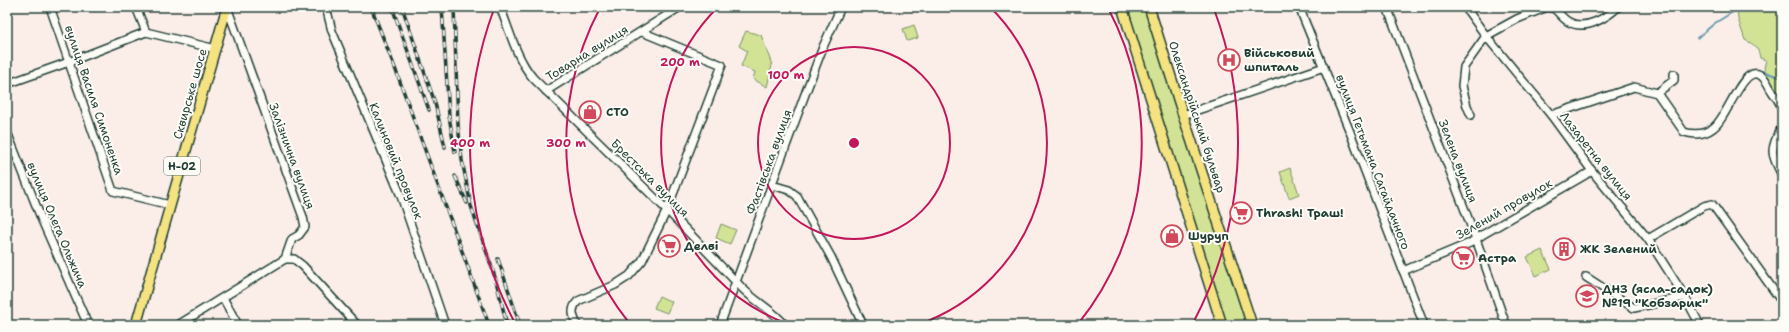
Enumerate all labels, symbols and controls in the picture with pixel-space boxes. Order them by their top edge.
street label: Товарна вулиця [543,21,631,85]
street label: вулиця Василя Симоненка [61,23,127,177]
street label: Олександрійський бульвар [1165,39,1229,195]
place label: Військовий шпиталь [1244,45,1315,75]
street label: Сквирське шосе [169,47,211,141]
hospital icon: Військовий шпиталь [1216,47,1242,73]
text: 200 m [660,54,700,70]
text: 100 m [768,67,805,83]
street label: вулиця Гетьмана Сагайдачного [1332,72,1414,252]
shop icon: СТО [577,99,603,125]
street label: Калиновий провулок [365,100,427,222]
street label: Залізнична вулиця [265,101,319,211]
place label: СТО [606,104,629,120]
street label: Фастівська вулиця [743,107,795,217]
street label: Лазаретна вулиця [1556,108,1636,204]
street label: Зелена вулиця [1435,117,1481,205]
text: 400 m [450,135,490,151]
text: 300 m [546,135,586,151]
street label: Брестська вулиця [608,136,692,220]
centre of rings [847,136,861,150]
road number: Н-02 [164,157,200,175]
street label: вулиця Олега Ольжича [23,160,91,291]
street label: Зелений провулок [1453,175,1555,243]
supermarket icon: Thrash! Траш! [1228,200,1254,226]
place label: Thrash! Траш! [1256,205,1344,221]
shop icon: Шуруп [1159,223,1185,249]
place label: Шуруп [1188,228,1229,244]
supermarket icon: Делві [656,233,682,259]
building icon: ЖК Зелений [1551,236,1577,262]
place label: Делві [684,238,719,254]
place label: ЖК Зелений [1580,241,1657,257]
supermarket icon: Астра [1450,245,1476,271]
place label: Астра [1478,250,1517,266]
place label: ДНЗ (ясла-садок) №19 "Кобзарик" [1602,281,1713,311]
school or university icon: ДНЗ (ясла-садок) №19 "Кобзарик" [1574,283,1600,309]

